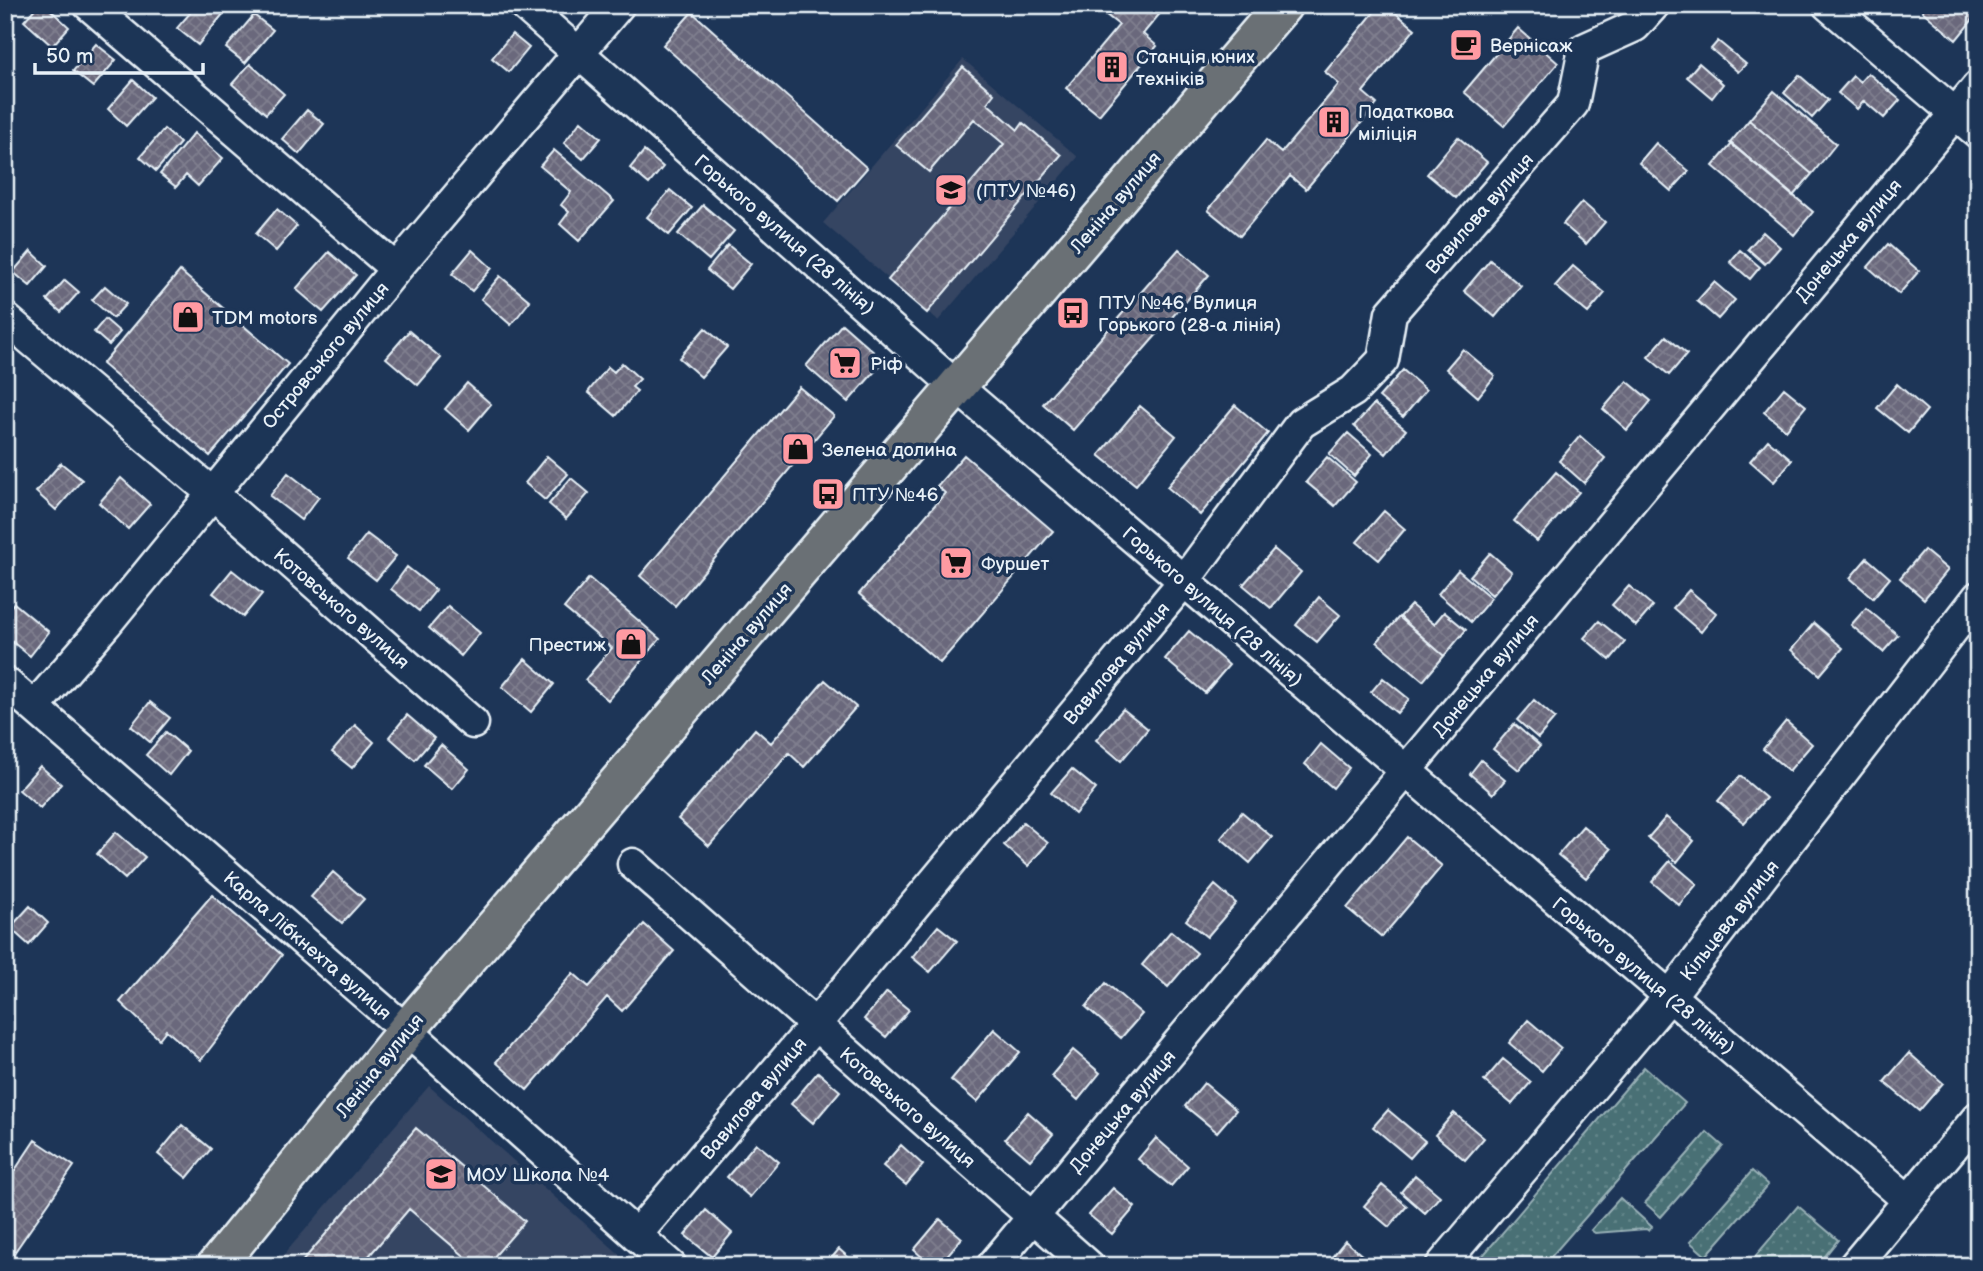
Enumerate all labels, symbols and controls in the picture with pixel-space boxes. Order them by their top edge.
cafe icon: Вернісаж [1447,26,1485,64]
scale bar [35,32,203,76]
place label: Вернісаж [1490,35,1573,58]
text: 50 m [46,44,93,69]
place label: Станція юних техніків [1136,46,1255,91]
building icon: Станція юних техніків [1093,48,1131,86]
place label: Податкова міліція [1358,101,1454,146]
building icon: Податкова міліція [1315,103,1353,141]
street label: Леніна вулиця [1065,147,1166,259]
street label: Вавилова вулиця [1421,149,1539,279]
street label: Горького вулиця (28 лiнiя) [689,151,879,320]
school or university icon: (ПТУ №46) [932,171,970,209]
street label: Донецька вулиця [1791,175,1907,307]
place label: (ПТУ №46) [976,180,1076,203]
street label: Островського вулиця [258,278,394,434]
place label: ПТУ №46, Вулиця Горького (28-а лінія) [1098,292,1281,337]
bus stop icon: ПТУ №46, Вулиця Горького (28-а лінія) [1054,294,1092,332]
shop icon: TDM motors [169,298,207,336]
place label: TDM motors [212,307,317,330]
supermarket icon: Ріф [826,344,864,382]
place label: Ріф [870,353,903,376]
shop icon: Зелена долина [779,430,817,468]
place label: Зелена долина [822,439,957,462]
bus stop icon: ПТУ №46 [809,475,847,513]
place label: ПТУ №46 [852,484,938,507]
street label: Горького вулиця (28 лiнiя) [1117,523,1307,692]
street label: Котовського вулиця [268,544,414,674]
supermarket icon: Фуршет [937,544,975,582]
place label: Фуршет [981,553,1049,576]
street label: Леніна вулиця [696,578,797,690]
street label: Вавилова вулиця [1059,598,1175,730]
street label: Донецька вулиця [1428,610,1544,742]
shop icon: Престиж [612,625,650,663]
place label: Престиж [528,634,607,657]
street label: Кільцева вулиця [1676,856,1785,986]
street label: Карла Лібкнехта вулиця [218,867,396,1025]
street label: Горького вулиця (28 лiнiя) [1547,893,1739,1059]
street label: Леніна вулиця [331,1009,429,1123]
street label: Вавилова вулиця [696,1033,812,1165]
street label: Котовського вулиця [834,1043,980,1173]
street label: Донецька вулиця [1065,1046,1181,1178]
school or university icon: МОУ Школа №4 [422,1155,460,1193]
place label: МОУ Школа №4 [466,1164,610,1187]

